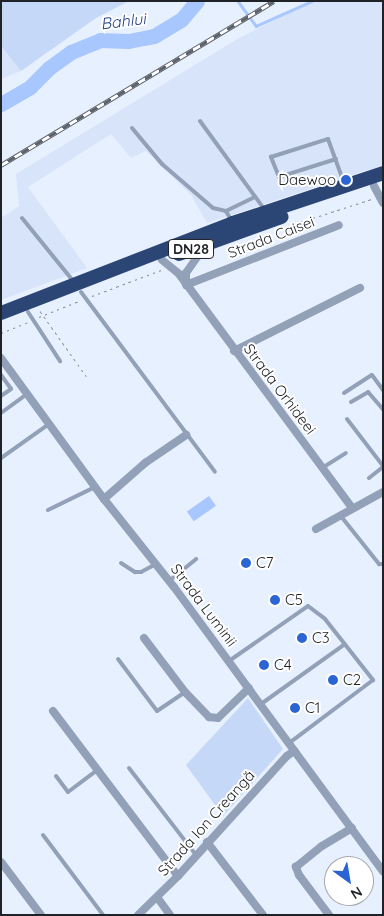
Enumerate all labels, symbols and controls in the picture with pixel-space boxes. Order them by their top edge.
water label: Bahlui [99,9,147,33]
place label: Daewoo [278,171,336,189]
marker: Daewoo [340,174,352,186]
street label: Strada Caisei [225,212,317,262]
road number: DN28 [167,238,215,260]
street label: Strada Orhideei [240,340,320,438]
place label: C7 [256,554,273,572]
marker: C7 [240,557,252,569]
street label: Strada Luminii [167,560,241,650]
place label: C5 [285,591,303,609]
marker: C5 [269,594,281,606]
place label: C3 [312,629,330,647]
marker: C3 [296,632,308,644]
place label: C4 [274,656,292,674]
marker: C4 [258,659,270,671]
place label: C2 [343,671,361,689]
marker: C2 [327,674,339,686]
place label: C1 [305,699,320,717]
marker: C1 [289,702,301,714]
street label: Strada Ion Creangă [154,766,258,880]
north arrow [324,856,374,906]
text: N [347,883,366,903]

